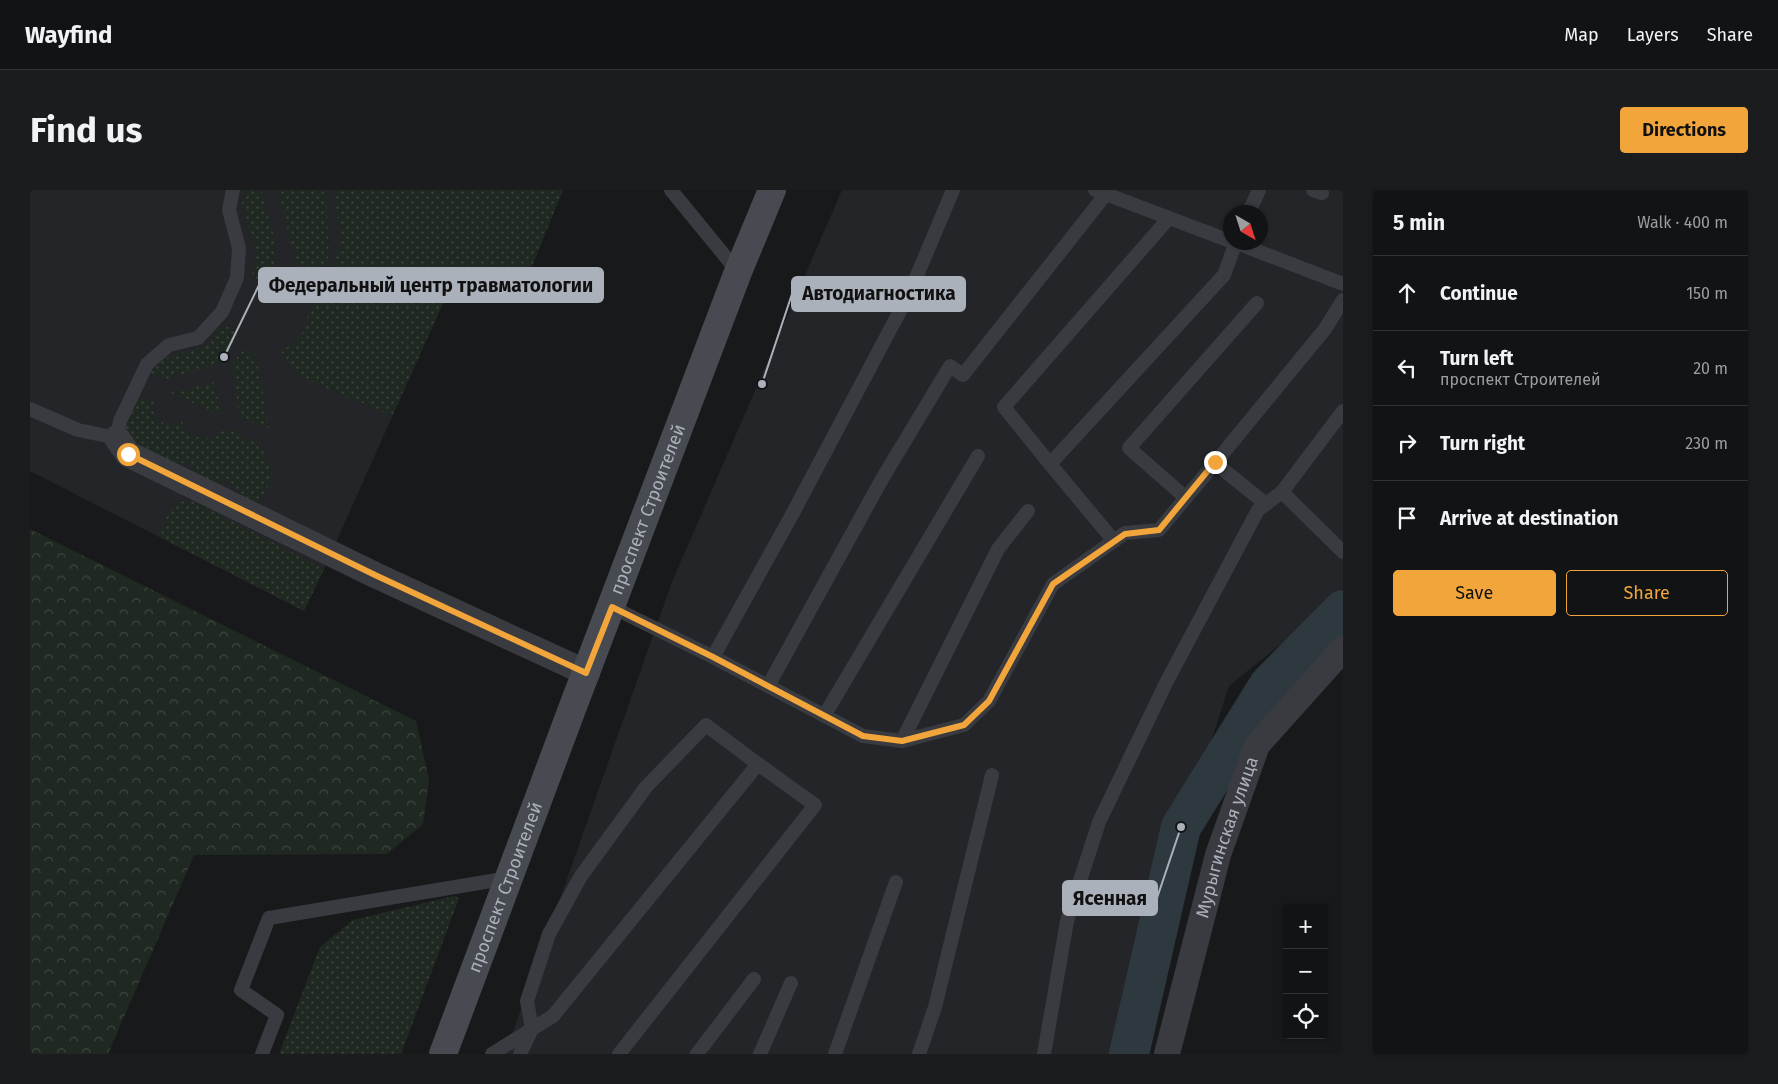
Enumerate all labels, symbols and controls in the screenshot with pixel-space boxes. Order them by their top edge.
text: Wayfind [25,21,112,49]
text: Map [1564,24,1599,46]
text: Layers [1627,24,1679,46]
text: Share [1707,24,1753,46]
button: Directions [1620,107,1748,153]
text: Find us [30,109,142,151]
north arrow [1223,205,1268,250]
text: 5 min [1393,210,1445,236]
text: Walk · 400 m [1637,213,1728,232]
callout: Федеральный центр травматологии [259,268,603,302]
text: Федеральный центр травматологии [269,274,593,297]
callout: Автодиагностика [792,277,965,311]
icon: ahead [1393,279,1421,307]
text: Автодиагностика [801,282,956,305]
text: Continue [1440,282,1518,305]
text: 150 m [1686,284,1728,303]
text: Turn left [1440,347,1514,370]
icon: left [1393,354,1421,382]
text: 20 m [1693,359,1728,378]
text: проспект Строителей [1440,370,1601,389]
street label: проспект Строителей [605,421,690,598]
icon: right [1393,429,1421,457]
text: Turn right [1440,432,1525,455]
text: 230 m [1685,434,1728,453]
route start [117,443,140,466]
route end [1204,451,1227,474]
icon: arrive [1393,504,1421,532]
text: Arrive at destination [1440,507,1619,530]
button: Save [1393,570,1556,616]
button: Share [1566,570,1728,616]
street label: Мурыгинская улица [1191,754,1263,920]
street label: проспект Строителей [463,799,547,976]
callout: Ясенная [1063,881,1157,915]
text: Ясенная [1073,887,1147,910]
map controls [1283,904,1328,1039]
button: + [1283,904,1328,949]
button: − [1283,949,1328,994]
button: locate [1283,994,1328,1039]

